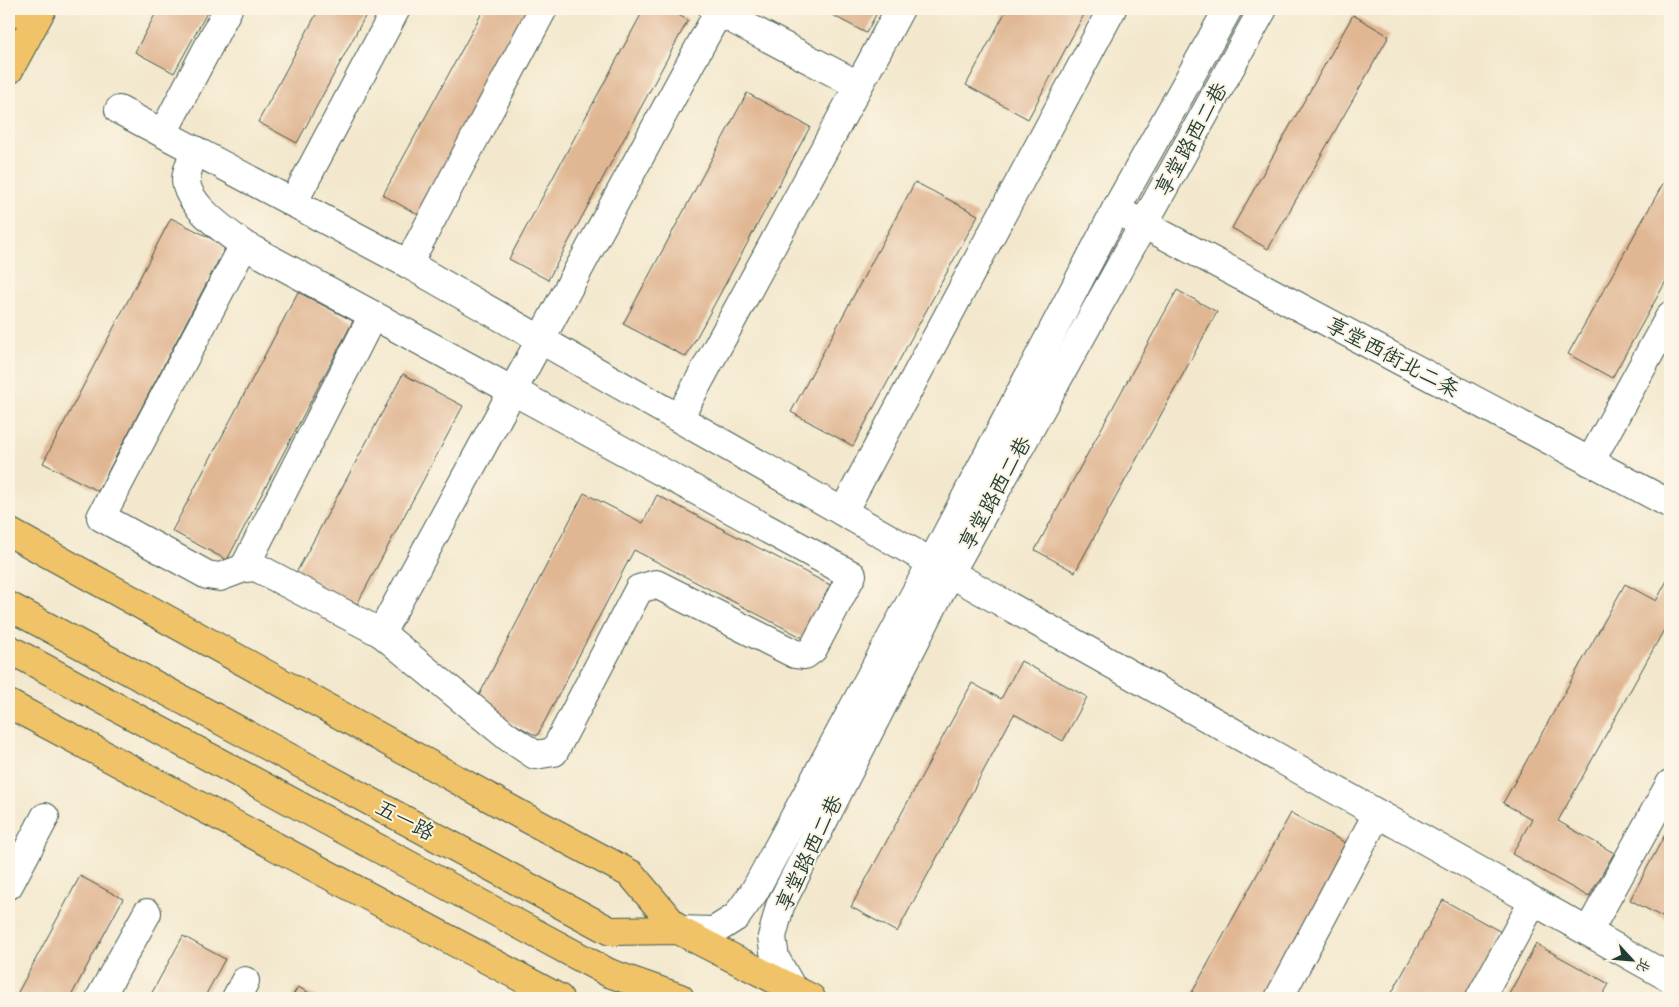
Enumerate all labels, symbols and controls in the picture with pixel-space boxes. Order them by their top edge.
street label: 享堂路西二巷 [1149,78,1233,200]
street label: 享堂西街北二条 [1322,311,1464,403]
street label: 享堂路西二巷 [953,432,1037,554]
street label: 享堂路西二巷 [770,791,848,915]
street label: 五一路 [371,794,439,846]
north arrow [1606,934,1656,984]
text: 北 [1633,955,1654,975]

